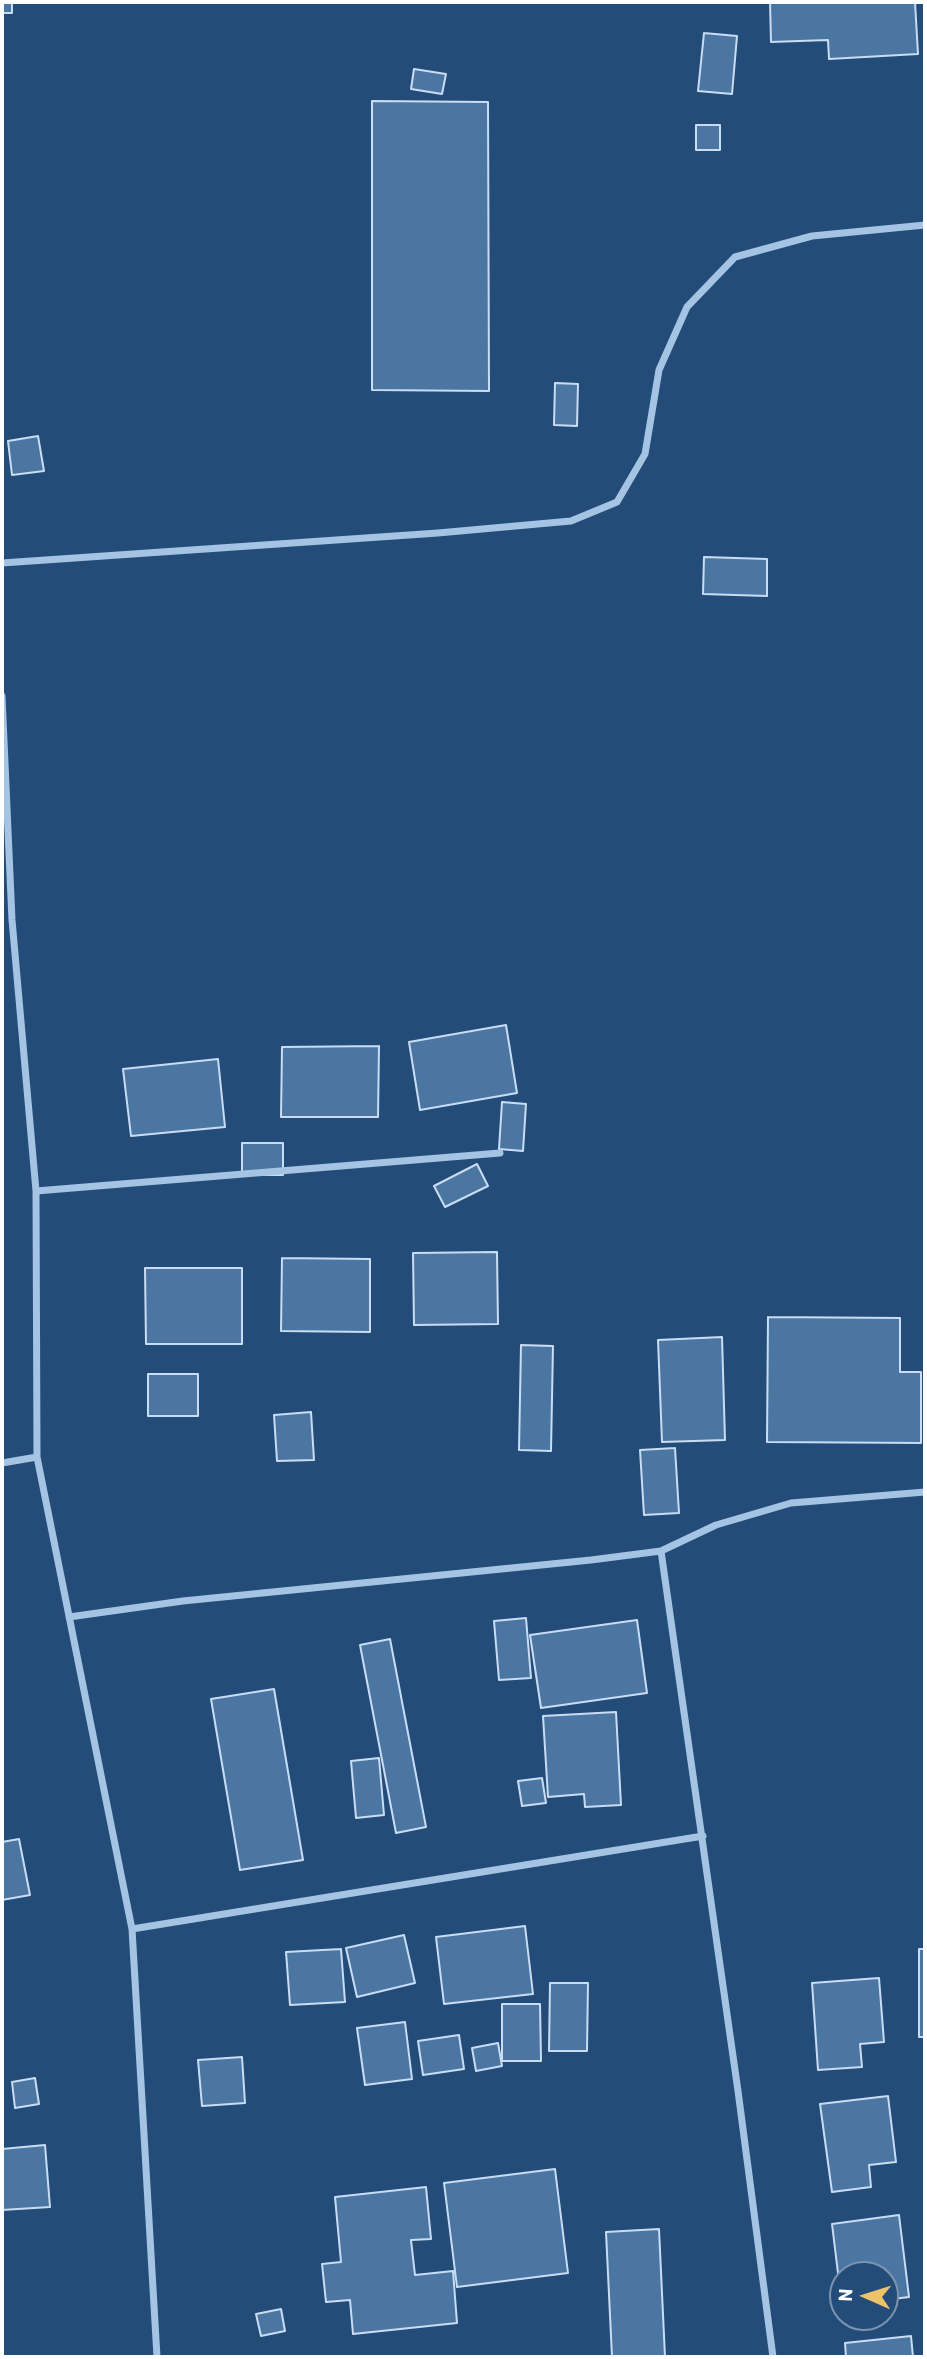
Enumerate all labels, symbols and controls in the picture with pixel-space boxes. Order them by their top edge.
north arrow [829,2261,899,2331]
text: N [833,2288,856,2302]

